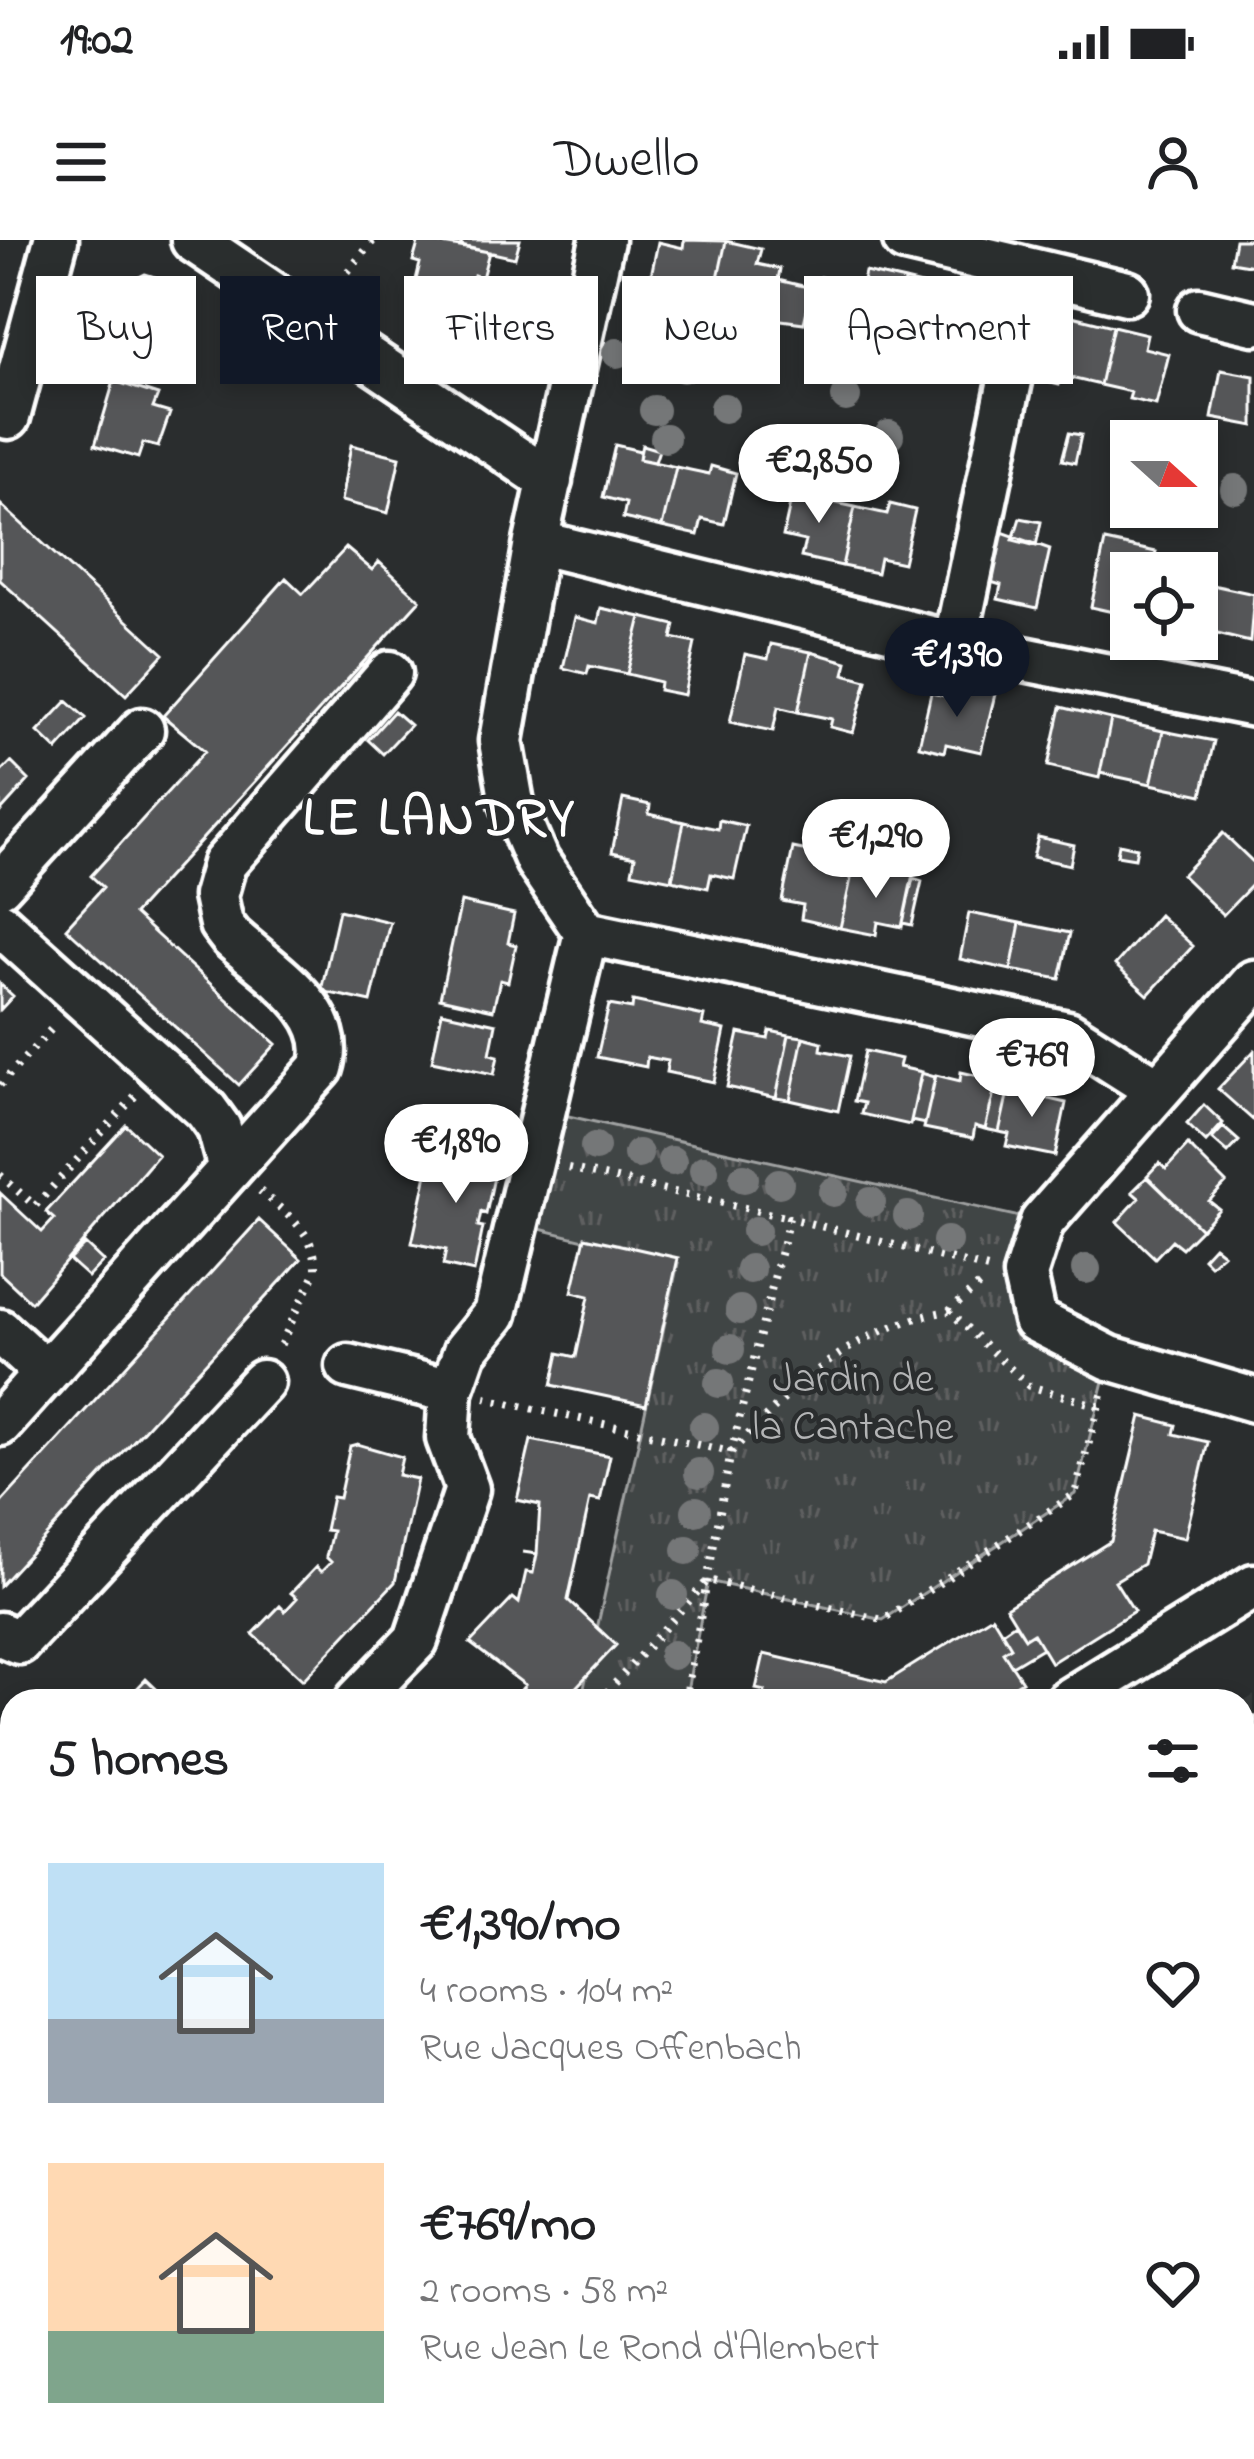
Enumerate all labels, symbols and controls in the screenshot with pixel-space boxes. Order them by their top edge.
text: 19:02 [60,9,134,75]
text: Dwello [554,123,700,201]
icon: menu [48,129,114,195]
icon: person [1140,129,1206,195]
chip: Buy [36,276,196,384]
chip: Rent [220,276,380,384]
chip: Filters [404,276,598,384]
chip: New [622,276,780,384]
chip: Apartment [804,276,1073,384]
north arrow [1110,420,1218,528]
map controls [1110,420,1218,660]
pin: €2,850 [721,424,917,526]
text: €2,850 [765,434,873,491]
button: locate [1110,552,1218,660]
pin: €1,390 [859,618,1055,720]
text: €1,390 [912,628,1003,685]
district label: LE LANDRY [303,782,577,860]
pin: €1,290 [778,799,974,901]
text: €1,290 [829,809,923,866]
pin: €769 [961,1018,1103,1120]
text: €769 [996,1028,1068,1085]
pin: €1,890 [358,1104,554,1206]
text: €1,890 [411,1114,501,1171]
park label: Jardin de la Cantache [753,1350,954,1459]
text: 5 homes [48,1724,229,1799]
icon: filters [1140,1728,1206,1794]
text: €1,390/mo [420,1889,621,1964]
icon: home [144,1911,288,2055]
icon: heart [1140,1950,1206,2016]
text: 4 rooms · 104 m² [420,1964,673,2021]
text: Rue Jacques Offenbach [420,2021,802,2078]
text: €769/mo [420,2189,596,2264]
icon: home [144,2211,288,2355]
icon: heart [1140,2250,1206,2316]
text: 2 rooms · 58 m² [420,2264,668,2321]
text: Rue Jean Le Rond d'Alembert [420,2321,879,2378]

